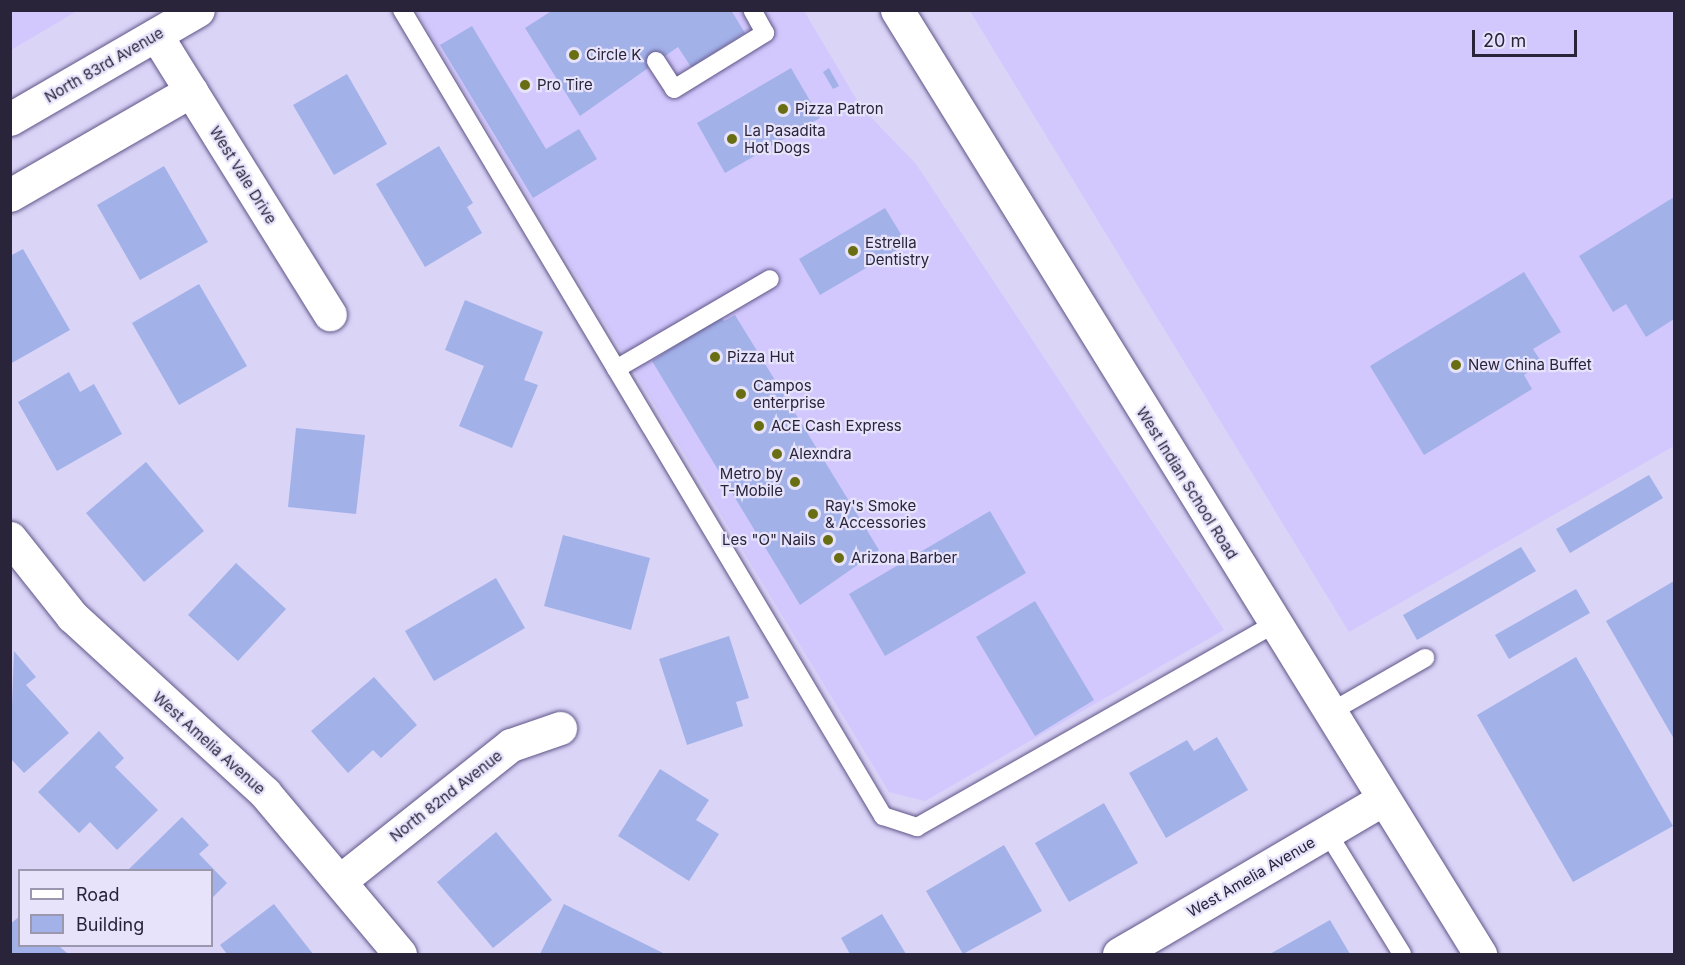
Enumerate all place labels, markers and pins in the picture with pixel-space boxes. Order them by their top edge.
place label: Circle K [586,46,641,64]
marker: Circle K [567,48,581,62]
place label: Pro Tire [537,76,593,94]
marker: Pro Tire [518,78,532,92]
place label: Pizza Patron [795,100,884,118]
marker: Pizza Patron [776,102,790,116]
place label: La Pasadita Hot Dogs [744,121,826,156]
marker: La Pasadita Hot Dogs [725,132,739,146]
place label: Estrella Dentistry [865,233,929,268]
marker: Estrella Dentistry [846,244,860,258]
place label: Pizza Hut [727,348,794,366]
marker: Pizza Hut [708,350,722,364]
place label: New China Buffet [1468,356,1592,374]
marker: New China Buffet [1449,358,1463,372]
place label: Campos enterprise [753,376,825,411]
marker: Campos enterprise [734,387,748,401]
place label: ACE Cash Express [771,417,902,435]
marker: ACE Cash Express [752,419,766,433]
place label: Alexndra [789,445,852,463]
marker: Alexndra [770,447,784,461]
place label: Metro by T-Mobile [720,464,783,499]
marker: Metro by T-Mobile [788,475,802,489]
place label: Ray's Smoke & Accessories [825,496,926,531]
marker: Ray's Smoke & Accessories [806,507,820,521]
place label: Les "O" Nails [722,531,816,549]
marker: Les "O" Nails [821,533,835,547]
place label: Arizona Barber [851,549,957,567]
marker: Arizona Barber [832,551,846,565]

